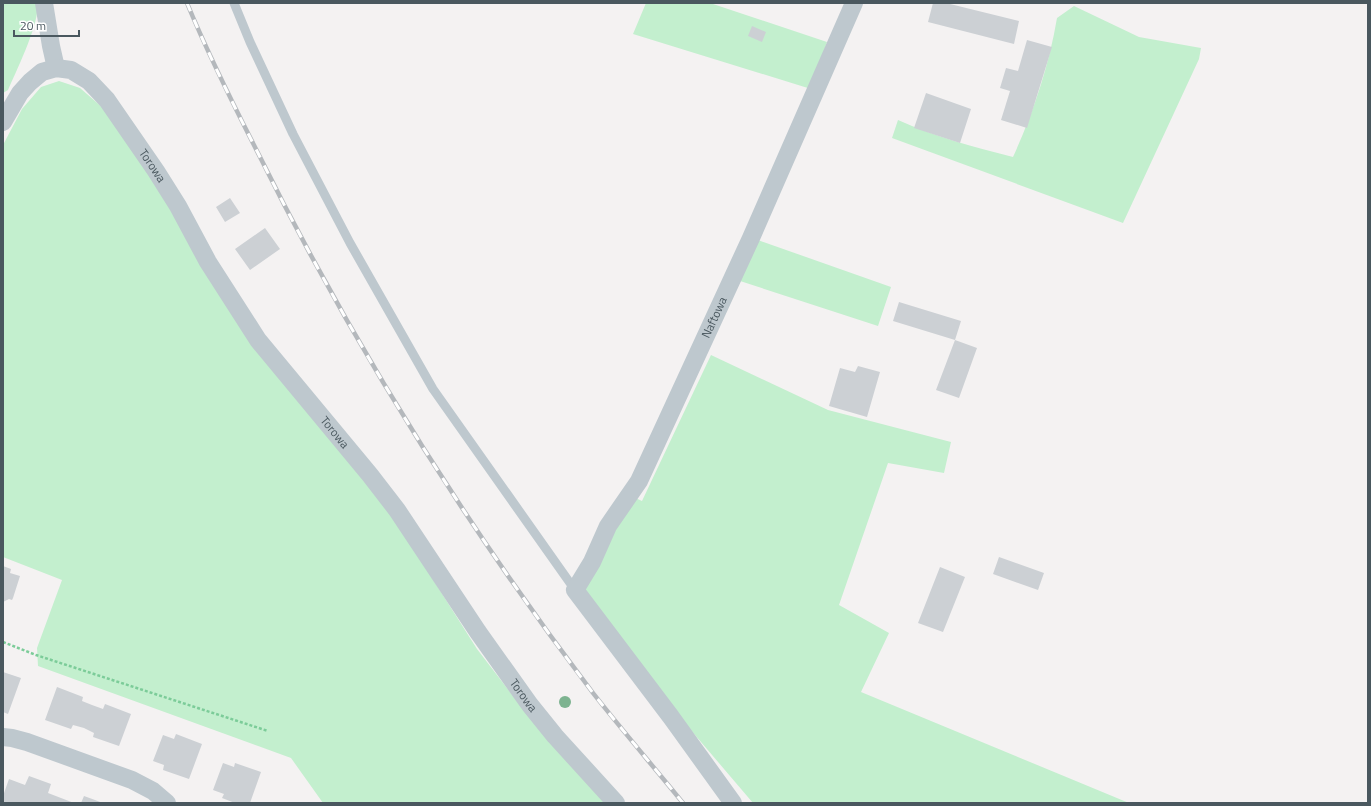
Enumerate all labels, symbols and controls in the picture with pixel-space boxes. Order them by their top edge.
scale bar [14,12,79,38]
text: 20 m [20,16,46,35]
street label: Torowa [134,145,171,186]
street label: Naftowa [696,293,732,341]
street label: Torowa [316,412,354,452]
street label: Torowa [505,675,542,716]

